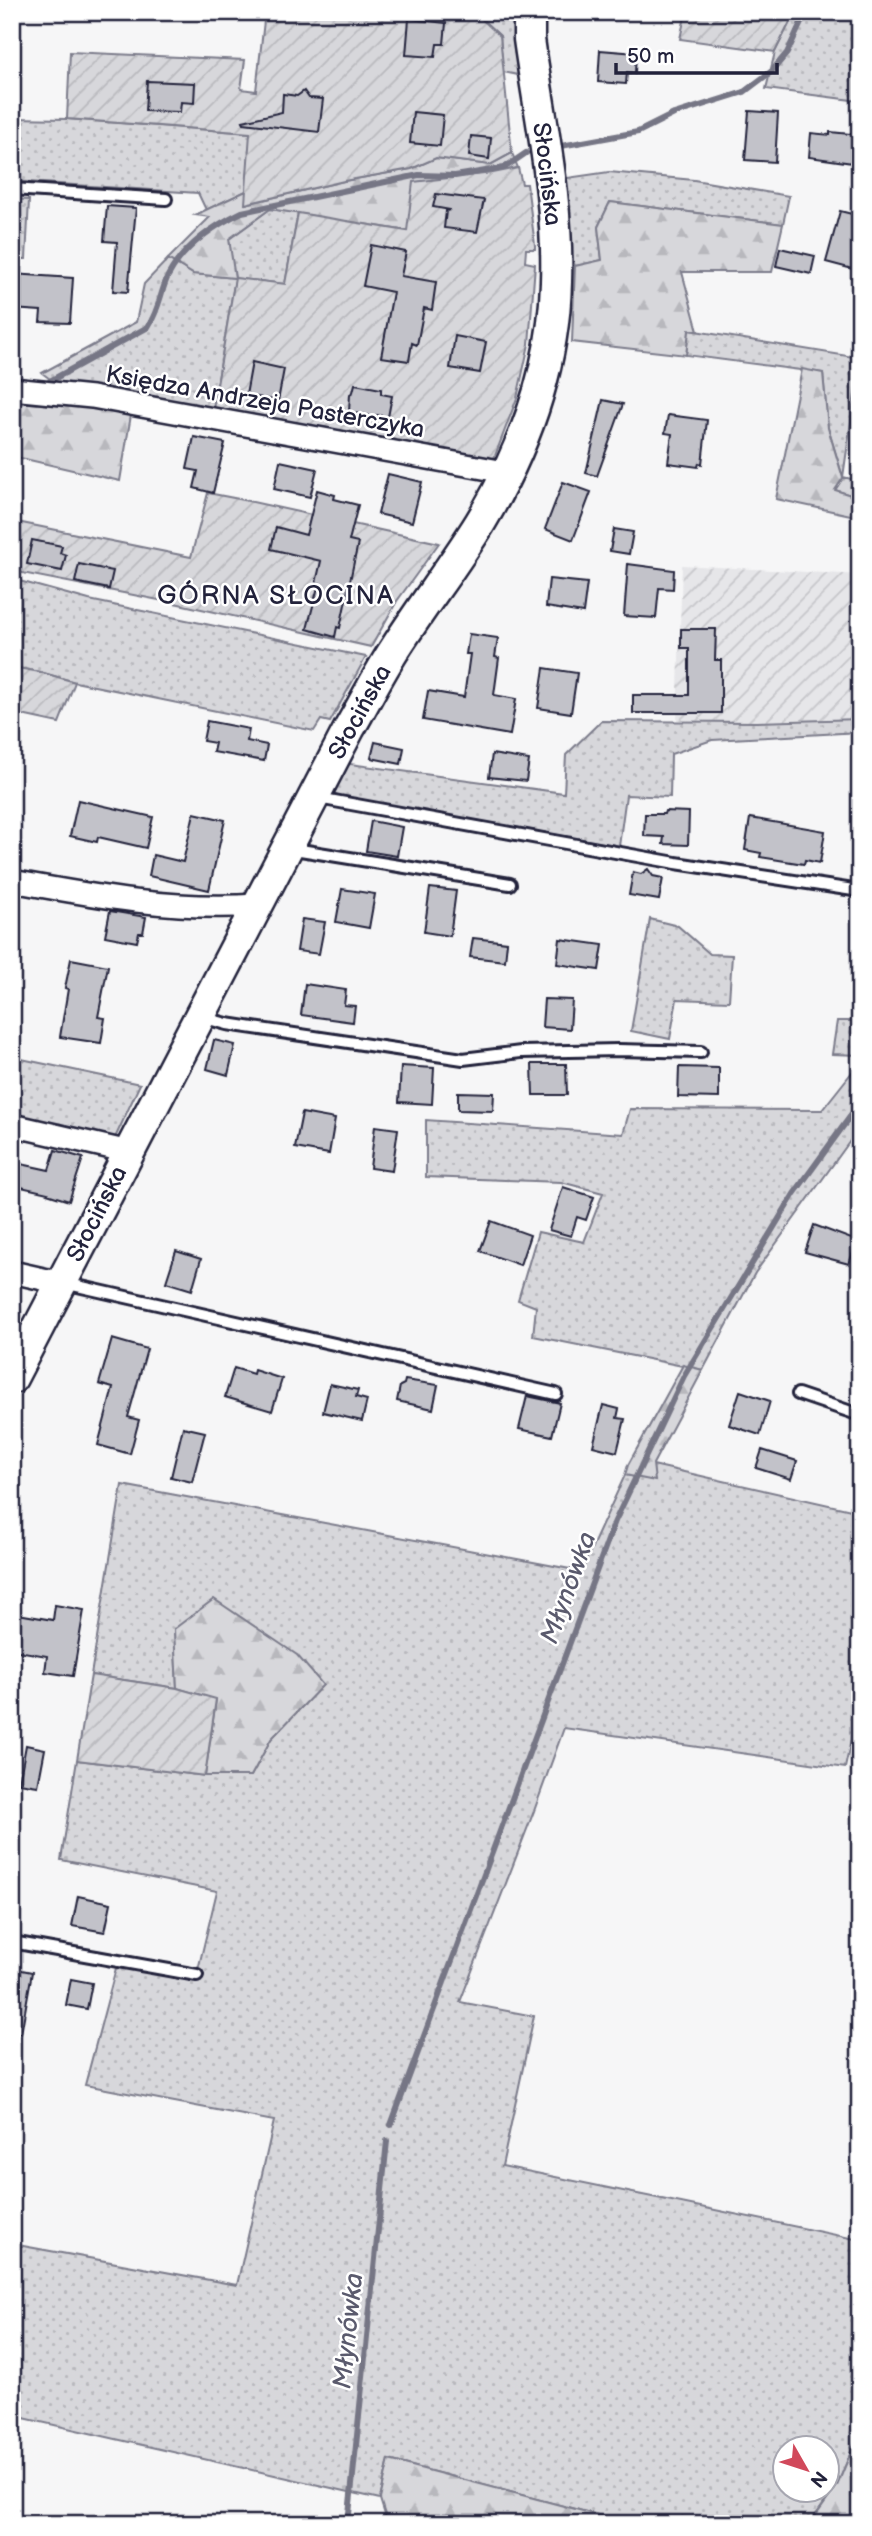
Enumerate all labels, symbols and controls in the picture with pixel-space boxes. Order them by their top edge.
scale bar [616,32,778,76]
text: 50 m [627,44,674,69]
street label: Słocińska [526,121,568,227]
street label: Księdza Andrzeja Pasterczyka [103,360,427,444]
district label: GÓRNA SŁOCINA [157,580,395,612]
street label: Słocińska [322,660,398,764]
street label: Słocińska [61,1161,133,1267]
water label: Młynówka [534,1528,604,1648]
water label: Młynówka [327,2271,371,2391]
north arrow [770,2434,840,2504]
text: N [805,2466,831,2492]

